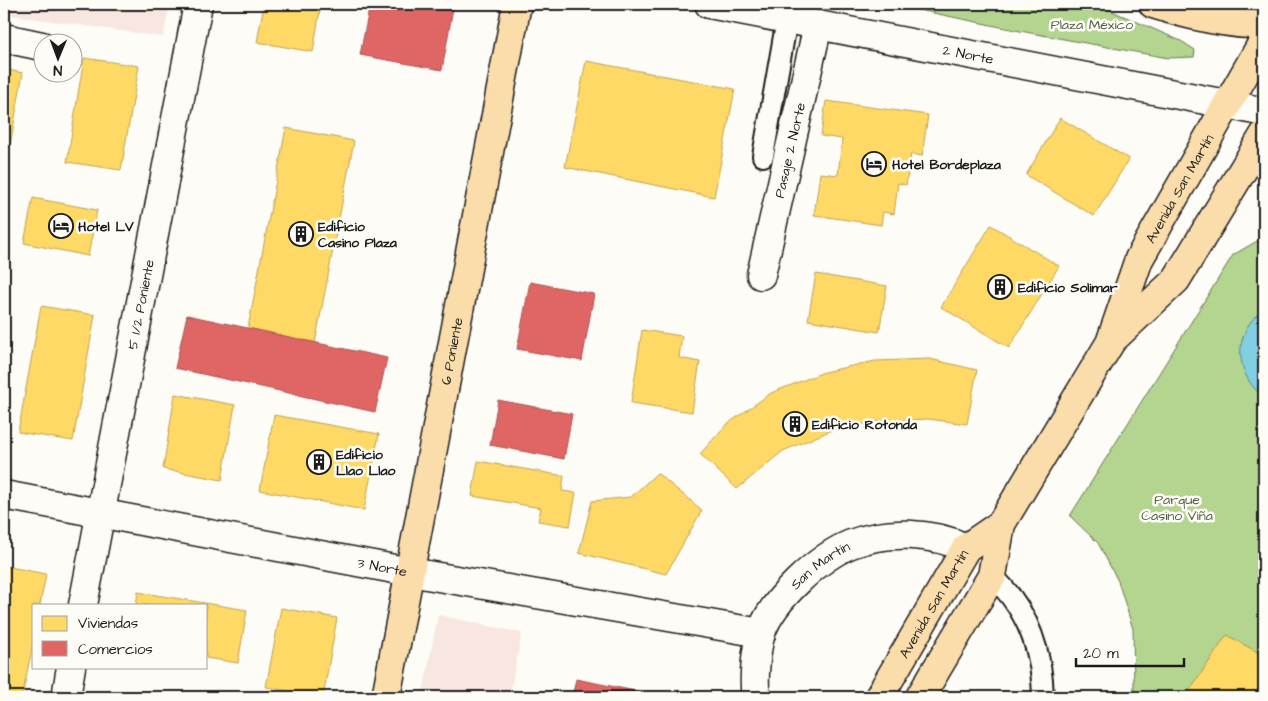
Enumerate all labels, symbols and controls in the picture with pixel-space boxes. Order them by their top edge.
park label: Plaza México [1051,15,1133,35]
north arrow [32,32,82,82]
street label: 2 Norte [941,40,995,70]
text: N [53,60,62,80]
street label: Pasaje 2 Norte [770,100,811,200]
street label: Avenida San Martín [1141,131,1219,247]
hotel icon: Hotel Bordeplaza [861,151,887,177]
place label: Hotel Bordeplaza [892,155,1002,175]
hotel icon: Hotel LV [48,213,74,239]
place label: Hotel LV [78,217,134,237]
place label: Edificio Casino Plaza [318,217,398,253]
building icon: Edificio Casino Plaza [288,221,314,247]
street label: 5 1/2 Poniente [123,258,160,351]
building icon: Edificio Solimar [987,274,1013,300]
place label: Edificio Solimar [1018,278,1118,298]
street label: 6 Poniente [436,316,469,387]
building icon: Edificio Rotonda [782,411,808,437]
place label: Edificio Rotonda [812,415,918,435]
place label: Edificio Llao Llao [336,445,396,481]
building icon: Edificio Llao Llao [306,449,332,475]
park label: Parque Casino Viña [1141,490,1213,526]
street label: San Martín [786,537,853,594]
street label: Avenida San Martín [895,546,974,662]
street label: 3 Norte [355,553,409,582]
legend [32,604,208,668]
text: Viviendas [78,613,139,634]
scale bar [1076,636,1183,668]
text: Comercios [78,639,153,660]
text: 20 m [1083,643,1119,664]

